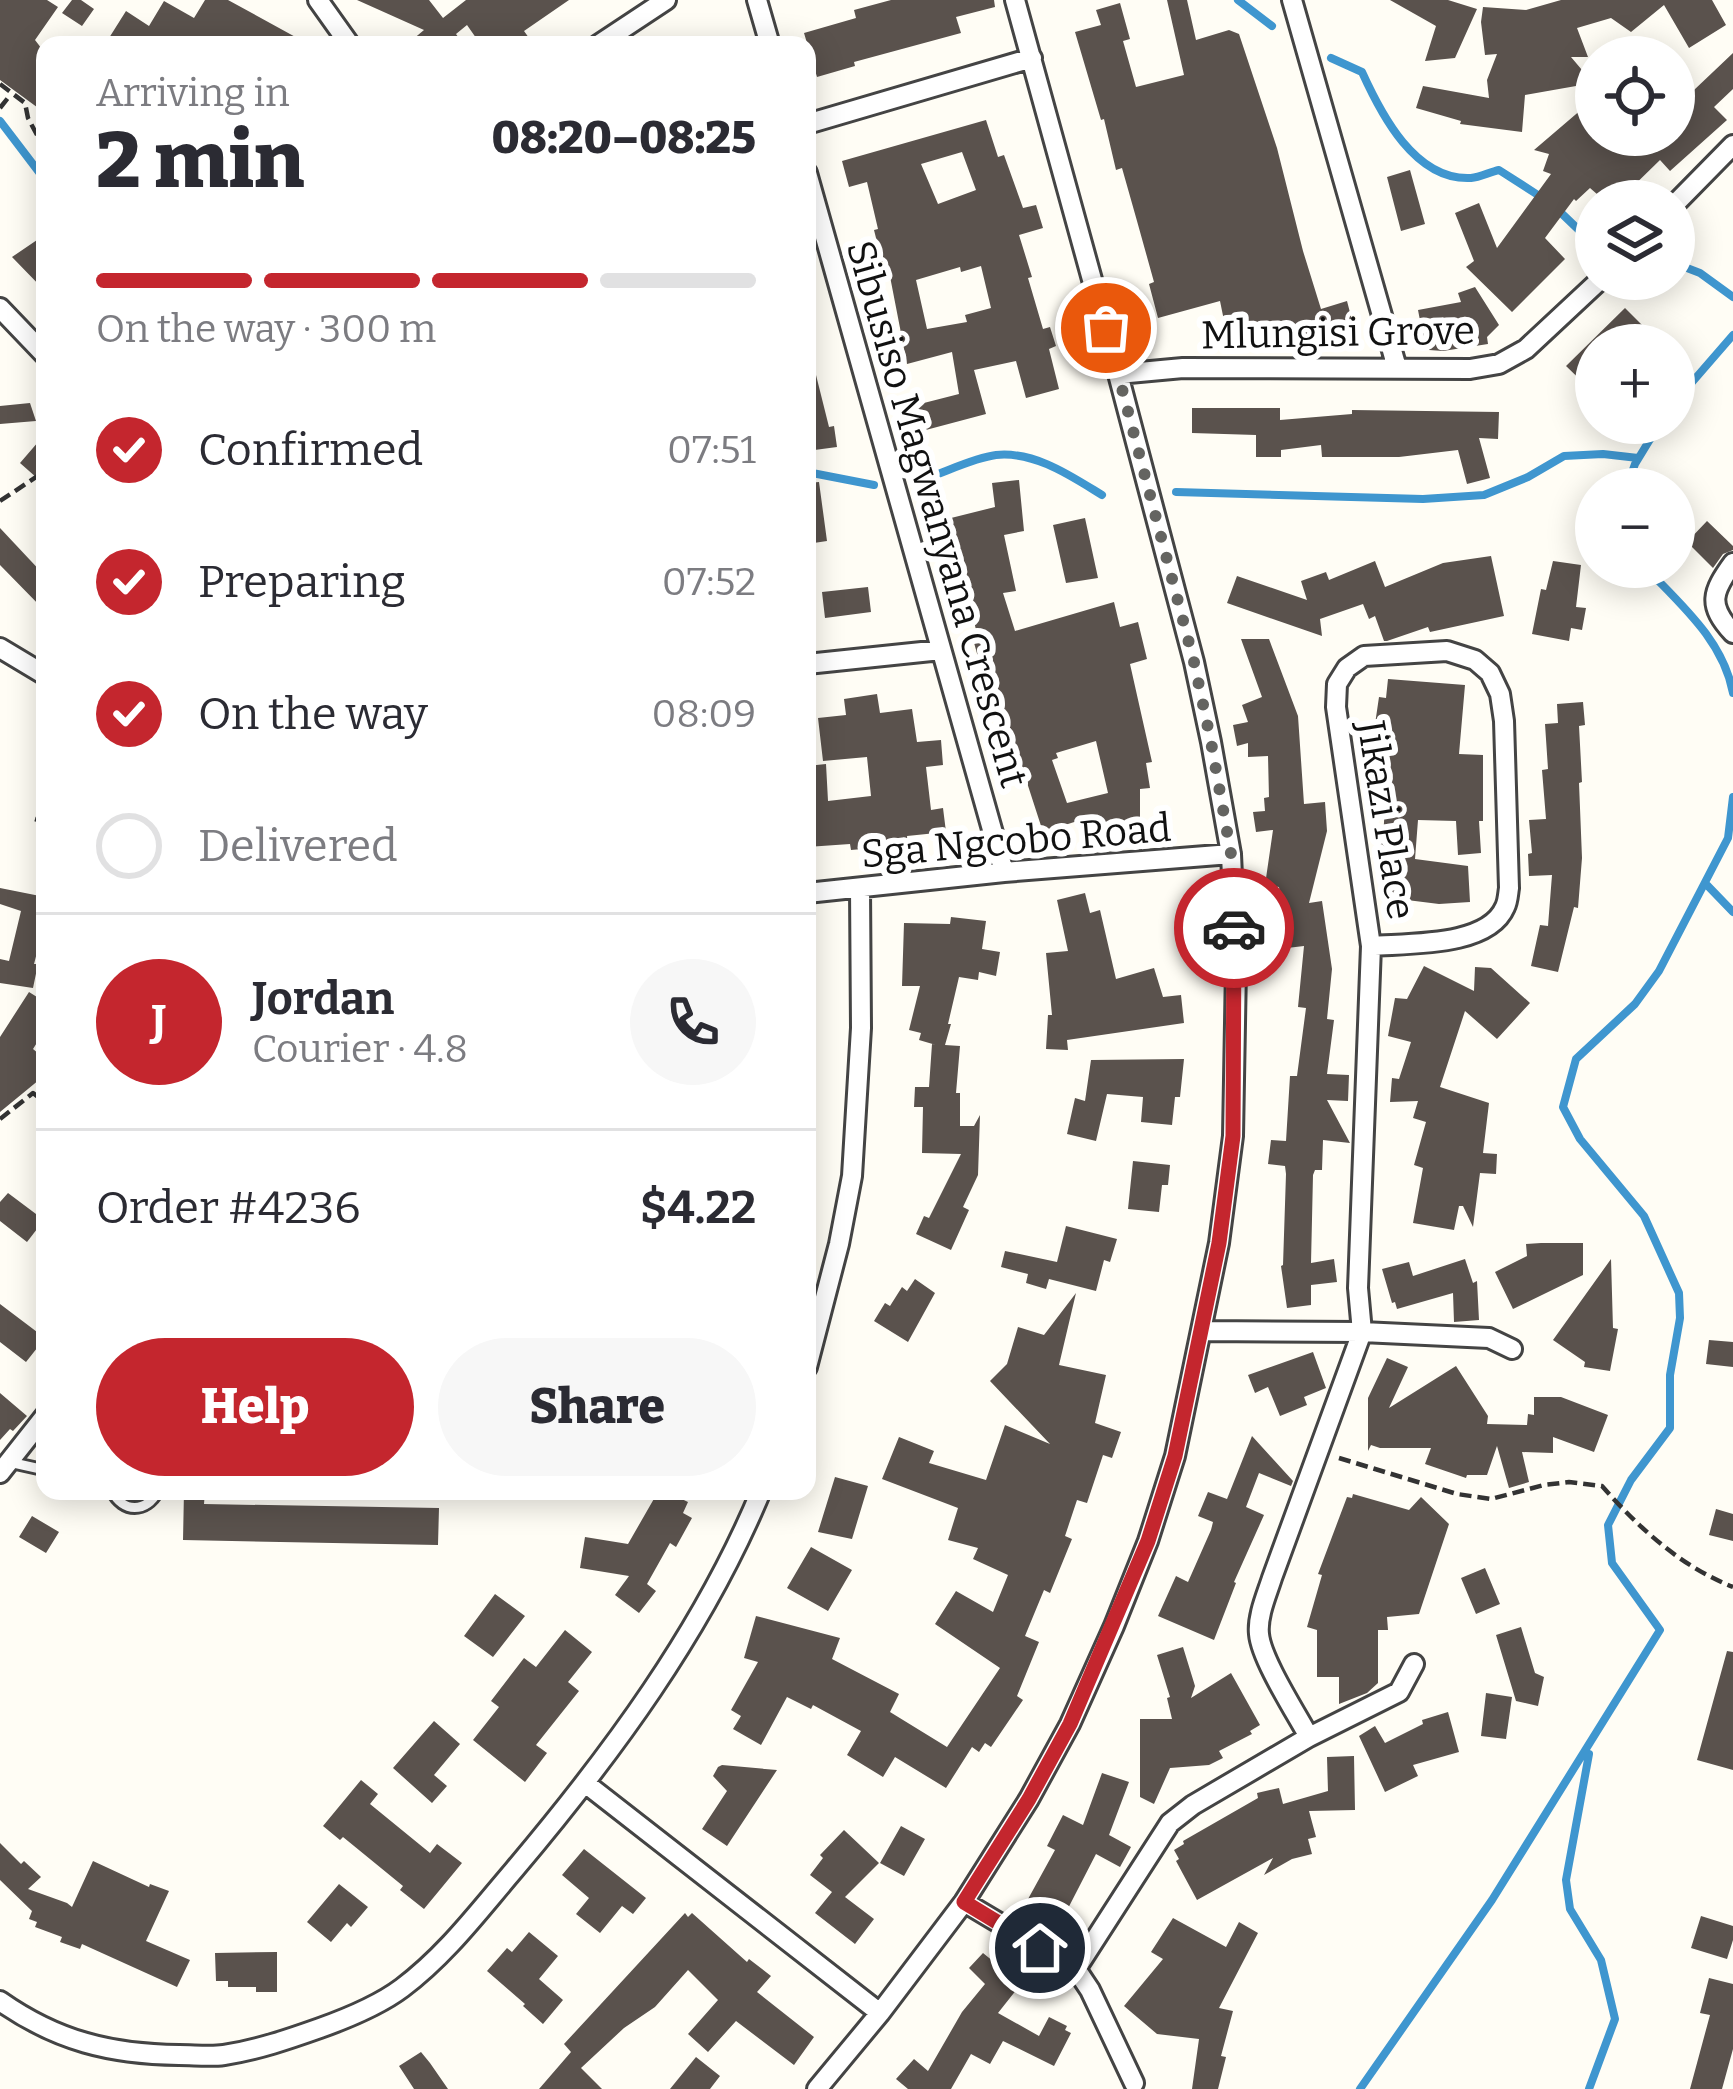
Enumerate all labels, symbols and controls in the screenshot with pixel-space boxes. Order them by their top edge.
map controls [1575,36,1695,588]
button: locate [1575,36,1695,156]
text: Arriving in [96,70,290,116]
text: 08:20–08:25 [491,111,756,165]
text: 2 min [96,114,305,208]
button: layers [1575,180,1695,300]
street label: Sibusiso Magwanyana Crescent [837,235,1037,793]
pin [1055,277,1157,379]
icon: bag [1073,295,1139,361]
text: On the way · 300 m [96,306,436,352]
street label: Mlungisi Grove [1201,308,1475,358]
button: + [1575,324,1695,444]
icon: check [96,417,162,483]
text: Confirmed [198,423,423,477]
text: 07:51 [667,427,756,473]
button: − [1575,468,1695,588]
icon: check [96,549,162,615]
text: Preparing [198,555,406,609]
text: 07:52 [662,559,756,605]
icon: check [96,681,162,747]
text: On the way [198,687,428,741]
text: 08:09 [651,691,756,737]
street label: Jikazi Place [1347,716,1424,923]
street label: Sga Ngcobo Road [859,805,1173,877]
text: Delivered [198,819,398,873]
courier [1174,868,1294,988]
icon: car [1201,895,1267,961]
button: phone [630,959,756,1085]
text: Jordan [252,972,394,1026]
text: J [151,995,167,1049]
text: Courier · 4.8 [252,1026,468,1072]
text: Order #4236 [96,1181,361,1235]
text: $4.22 [640,1181,756,1235]
button: Help [96,1338,414,1476]
button: Share [438,1338,756,1476]
pin [989,1897,1091,1999]
icon: home [1007,1915,1073,1981]

